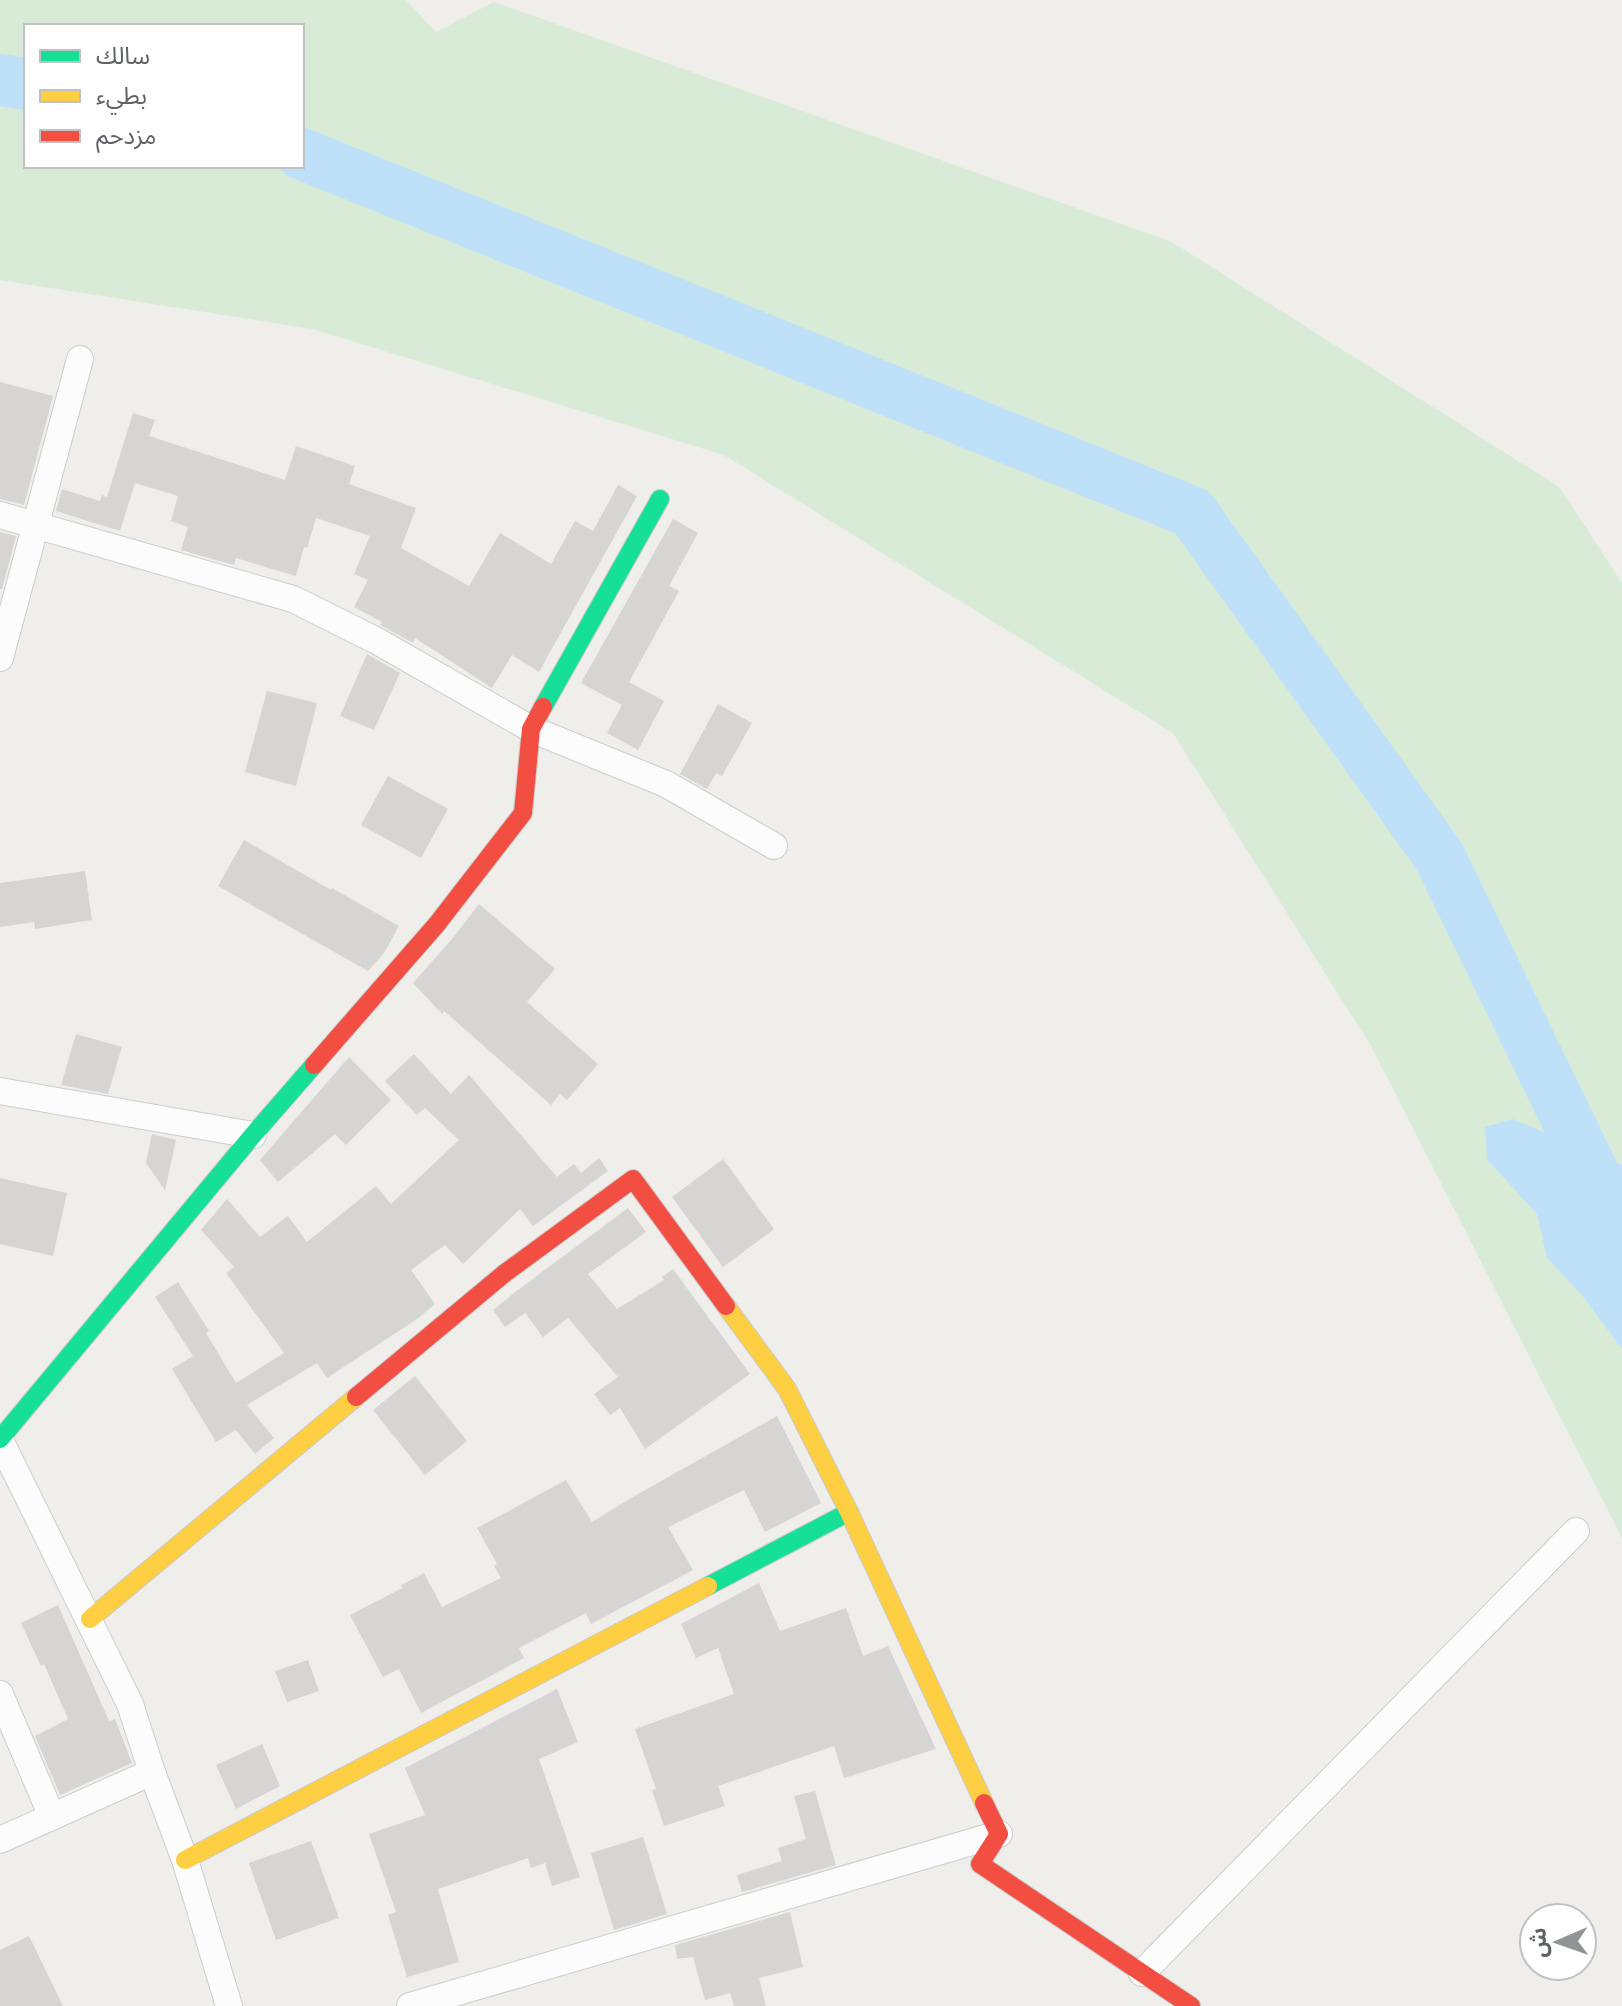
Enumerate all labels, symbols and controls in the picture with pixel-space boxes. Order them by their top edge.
legend [24,24,304,168]
text: سالك [96,42,150,70]
text: بطيء [96,82,147,115]
text: مزدحم [96,122,156,153]
north arrow [1518,1902,1598,1982]
text: ش [1525,1927,1552,1958]

